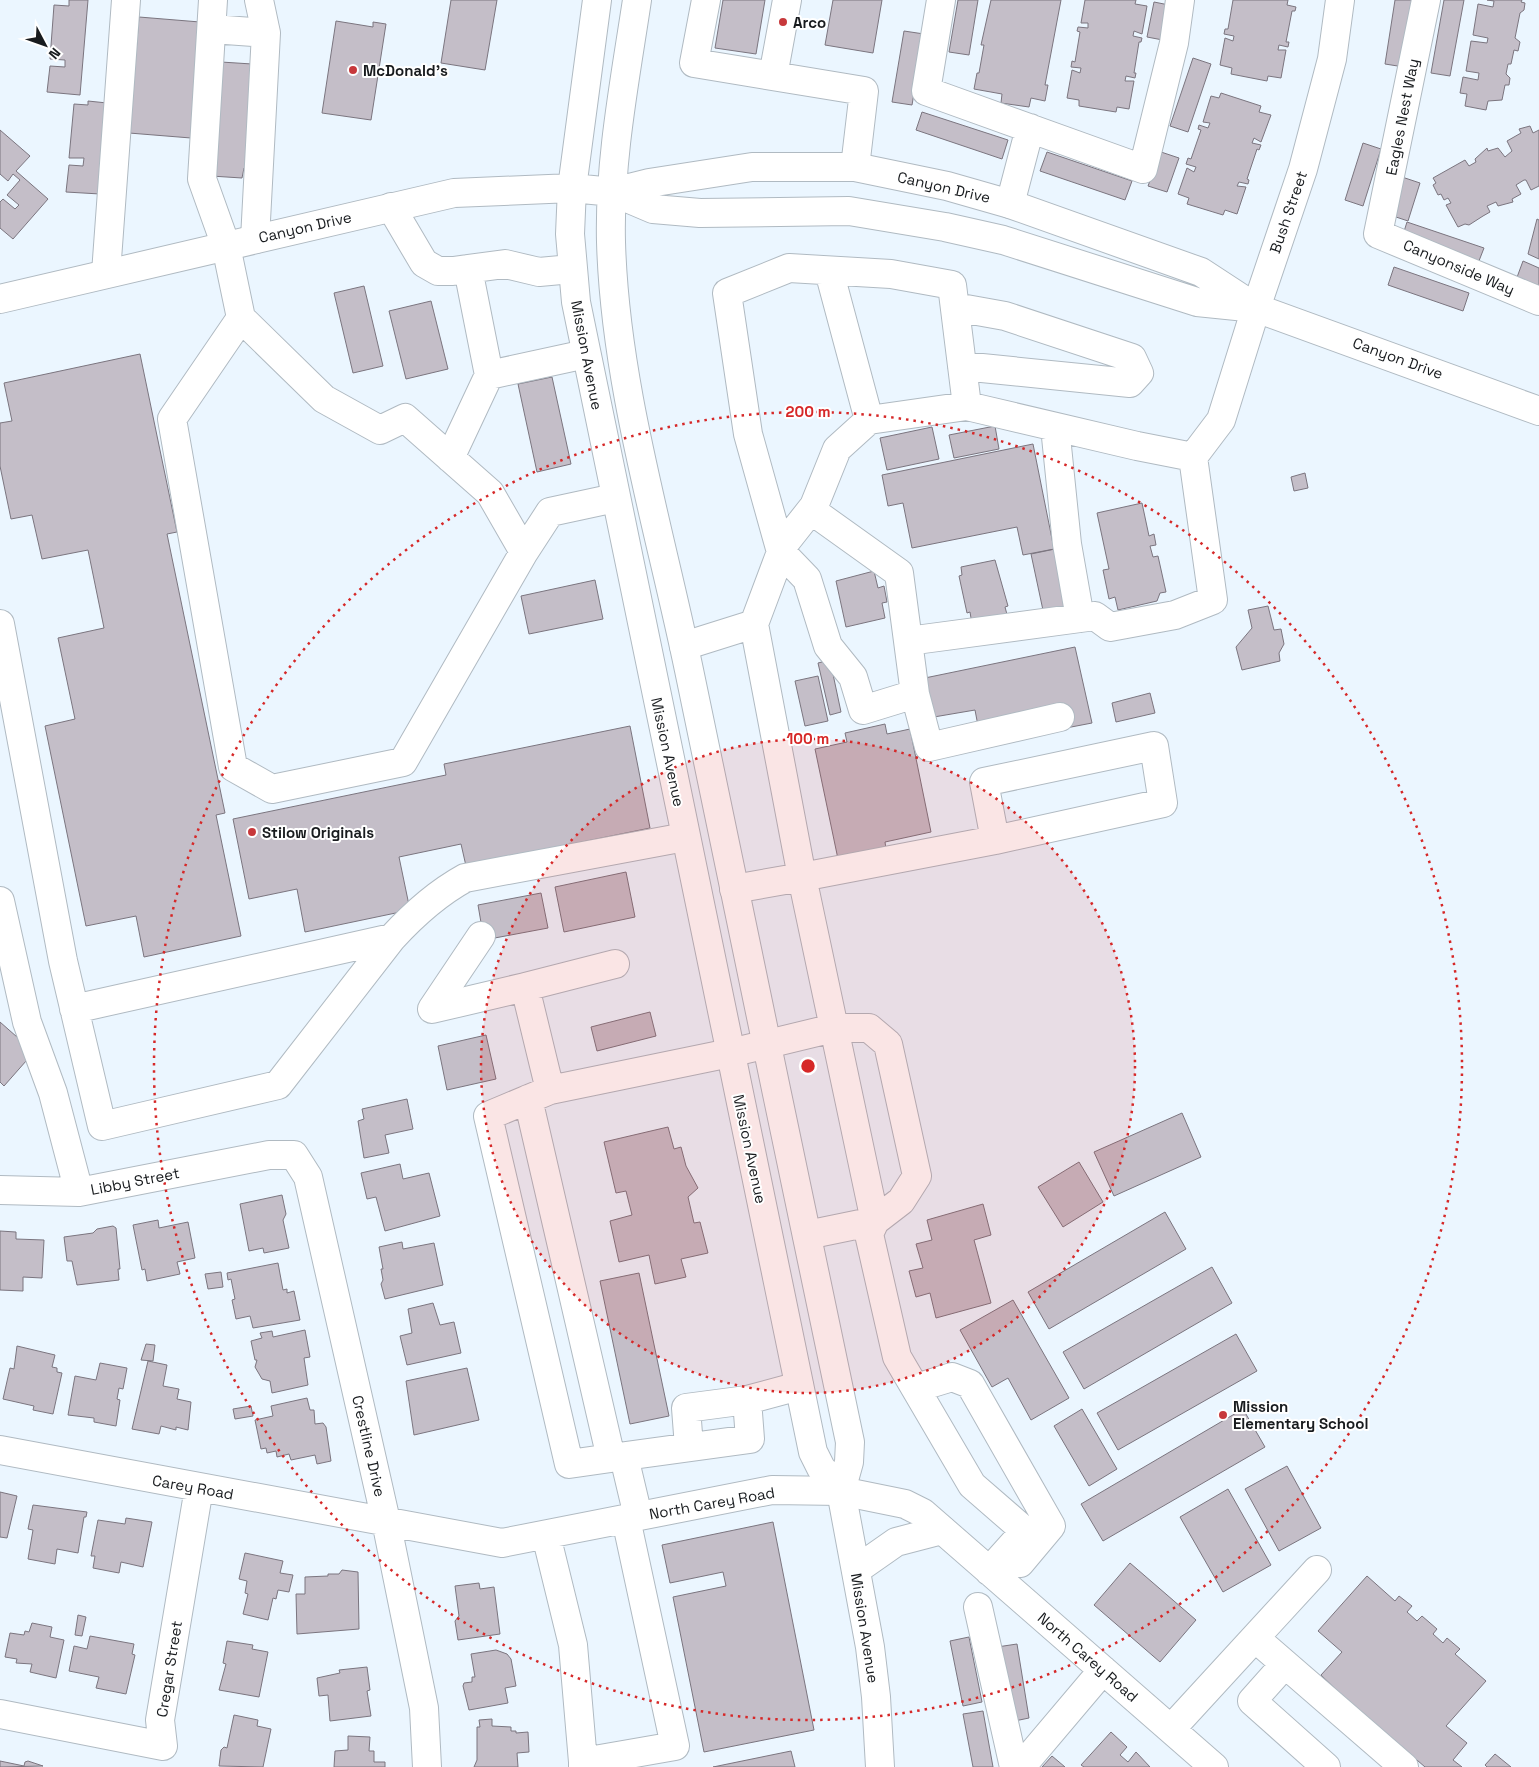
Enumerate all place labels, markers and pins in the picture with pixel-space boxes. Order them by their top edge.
place label: Arco [793,13,826,32]
marker: Arco [777,16,789,28]
place label: McDonald's [363,61,448,80]
marker: McDonald's [347,64,359,76]
place label: Stilow Originals [262,823,374,842]
marker: Stilow Originals [246,826,258,838]
centre of rings [799,1057,817,1075]
place label: Mission Elementary School [1233,1397,1368,1433]
marker: Mission Elementary School [1217,1409,1229,1421]

